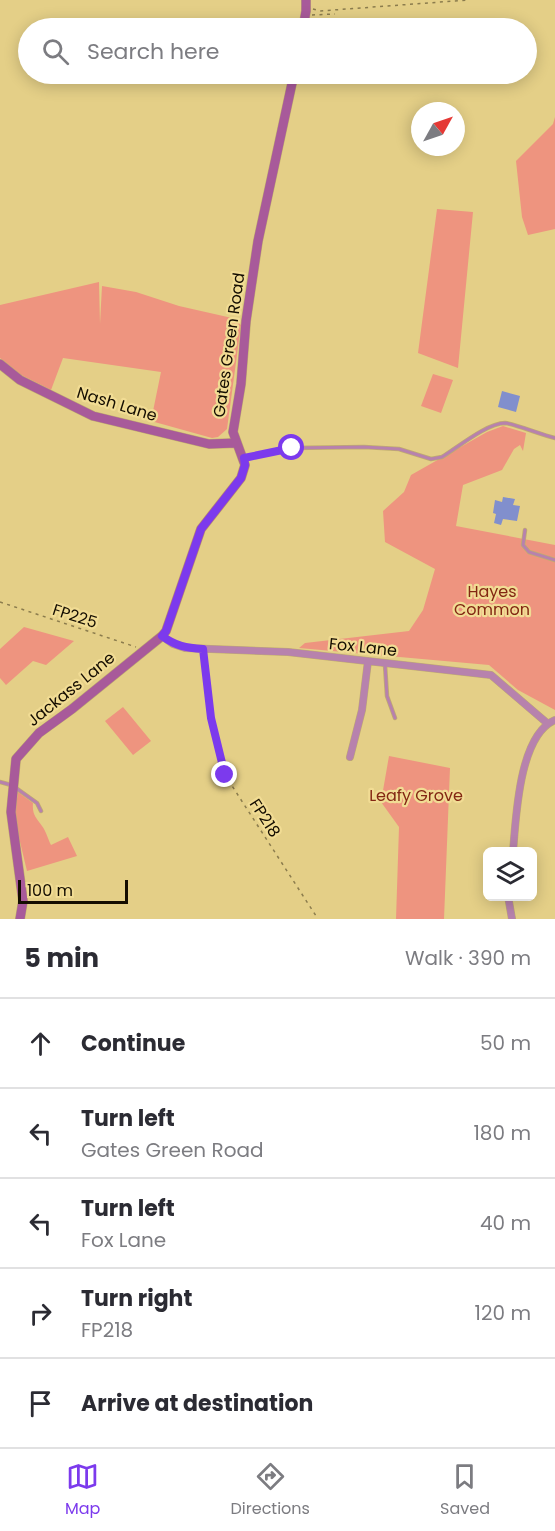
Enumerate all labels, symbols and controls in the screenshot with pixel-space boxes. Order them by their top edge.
search box [18,18,537,84]
icon: search [39,35,72,68]
text: Search here [87,36,220,67]
north arrow [411,102,465,156]
street label: Gates Green Road [207,271,251,419]
street label: Nash Lane [74,381,160,427]
route start [278,434,304,460]
park label: Hayes Common [454,580,530,621]
street label: FP225 [50,598,100,634]
street label: Fox Lane [328,632,398,662]
street label: Jackass Lane [22,646,120,732]
route end [211,761,237,787]
park label: Leafy Grove [369,784,463,807]
street label: FP218 [244,794,286,842]
map controls [483,847,537,901]
button: layers [483,847,537,901]
scale bar [18,877,128,904]
text: 100 m [27,879,73,902]
text: 5 min [24,940,99,976]
text: Walk · 390 m [405,944,531,972]
icon: ahead [24,1027,57,1060]
text: Continue [81,1028,185,1059]
text: 50 m [480,1029,531,1057]
text: Turn left [81,1103,175,1134]
icon: left [24,1117,57,1150]
text: 180 m [473,1119,531,1147]
text: Gates Green Road [81,1136,264,1164]
text: Turn left [81,1193,175,1224]
icon: left [24,1207,57,1240]
text: 40 m [480,1209,531,1237]
text: Fox Lane [81,1226,166,1254]
text: Turn right [81,1283,192,1314]
icon: right [24,1297,57,1330]
text: 120 m [475,1299,531,1327]
text: FP218 [81,1316,133,1344]
icon: arrive [24,1387,57,1420]
text: Arrive at destination [81,1388,313,1419]
tab: Map [65,1460,100,1521]
tab: Directions [231,1460,310,1521]
tab: Saved [440,1460,490,1521]

